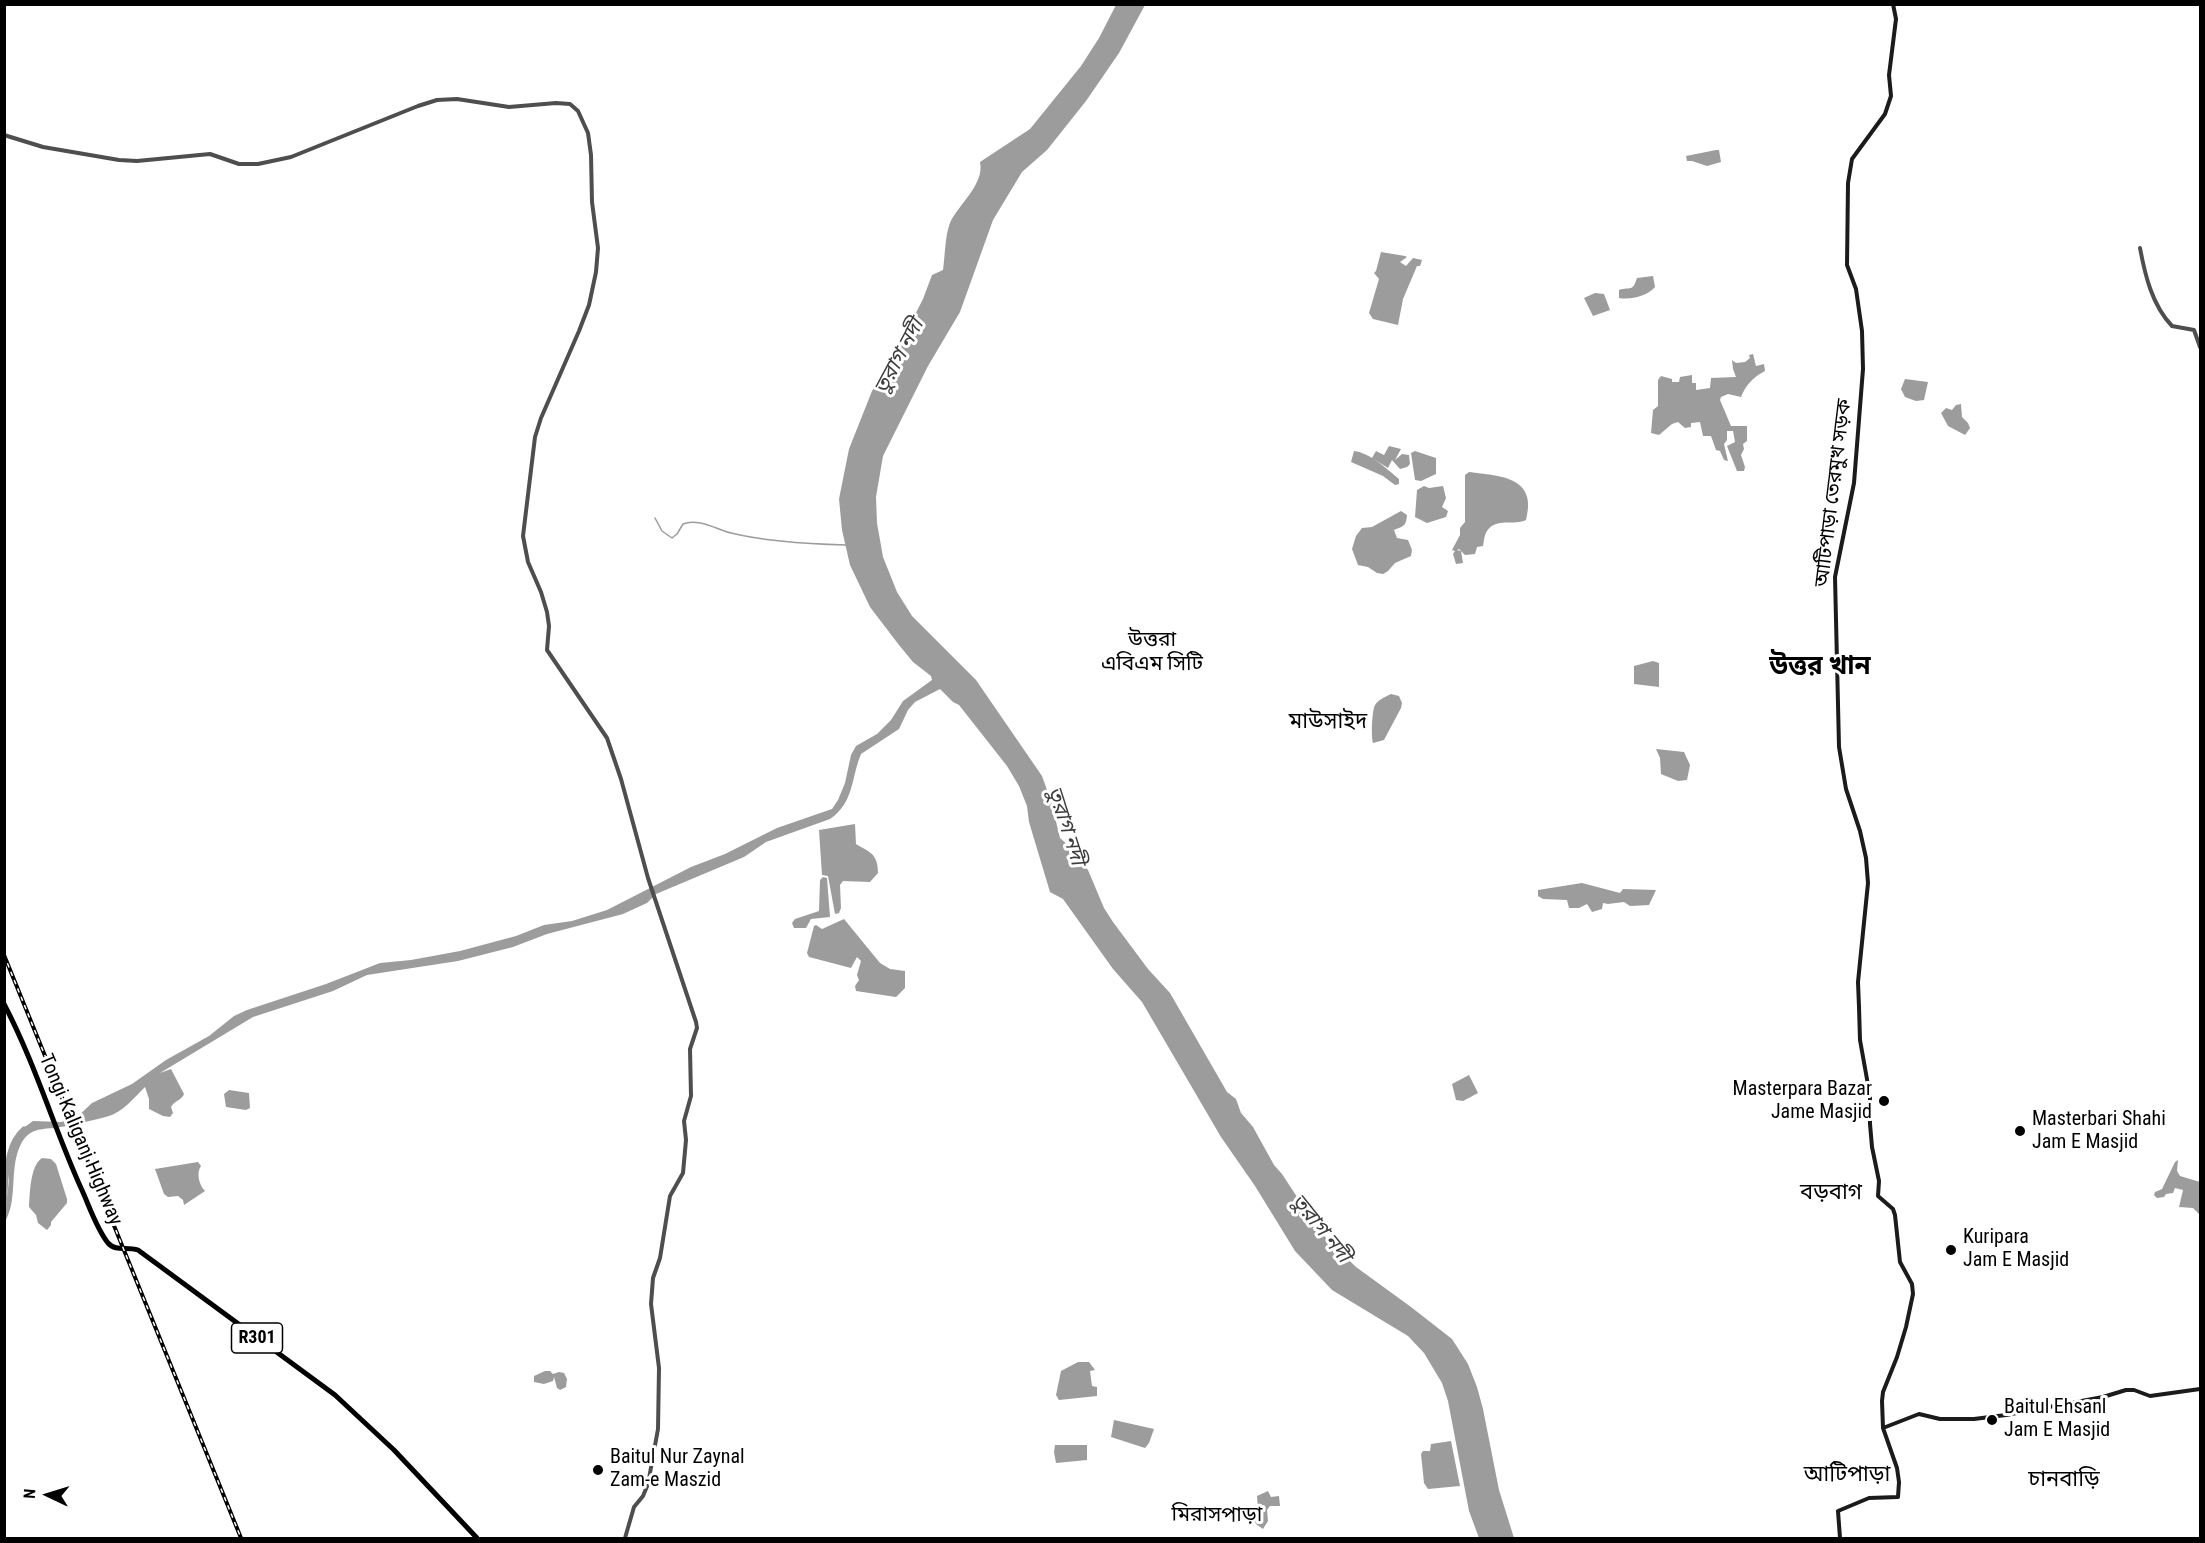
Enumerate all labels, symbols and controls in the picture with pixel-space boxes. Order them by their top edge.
water label: তুরাগ নদী [870,315,930,399]
street label: আটিপাড়া তেরমুখ সড়ক [1811,398,1857,588]
district label: উত্তরা এবিএম সিটি [1101,628,1203,678]
district label: উত্তর খান [1769,651,1871,683]
district label: মাউসাইদ [1289,709,1367,735]
water label: তুরাগ নদী [1040,784,1090,868]
street label: Tongi Kaliganj Highway [33,1051,127,1229]
place label: Masterpara Bazar Jame Masjid [1733,1078,1872,1125]
marker: Masterpara Bazar Jame Masjid [1877,1094,1891,1108]
place label: Masterbari Shahi Jam E Masjid [2032,1108,2166,1155]
marker: Masterbari Shahi Jam E Masjid [2013,1124,2027,1138]
district label: বড়বাগ [1800,1180,1862,1206]
water label: তুরাগ নদী [1285,1190,1355,1268]
place label: Kuripara Jam E Masjid [1963,1226,2069,1273]
marker: Kuripara Jam E Masjid [1944,1243,1958,1257]
road number: R301 [232,1323,282,1353]
place label: Baitul Ehsanl Jam E Masjid [2004,1396,2110,1443]
marker: Baitul Ehsanl Jam E Masjid [1985,1413,1999,1427]
place label: Baitul Nur Zaynal Zam-e Maszid [610,1446,745,1493]
district label: আটিপাড়া [1804,1462,1890,1488]
marker: Baitul Nur Zaynal Zam-e Maszid [591,1463,605,1477]
north arrow [18,1465,78,1525]
district label: চানবাড়ি [2028,1467,2100,1493]
text: N [20,1488,39,1499]
district label: মিরাসপাড়া [1172,1503,1262,1529]

